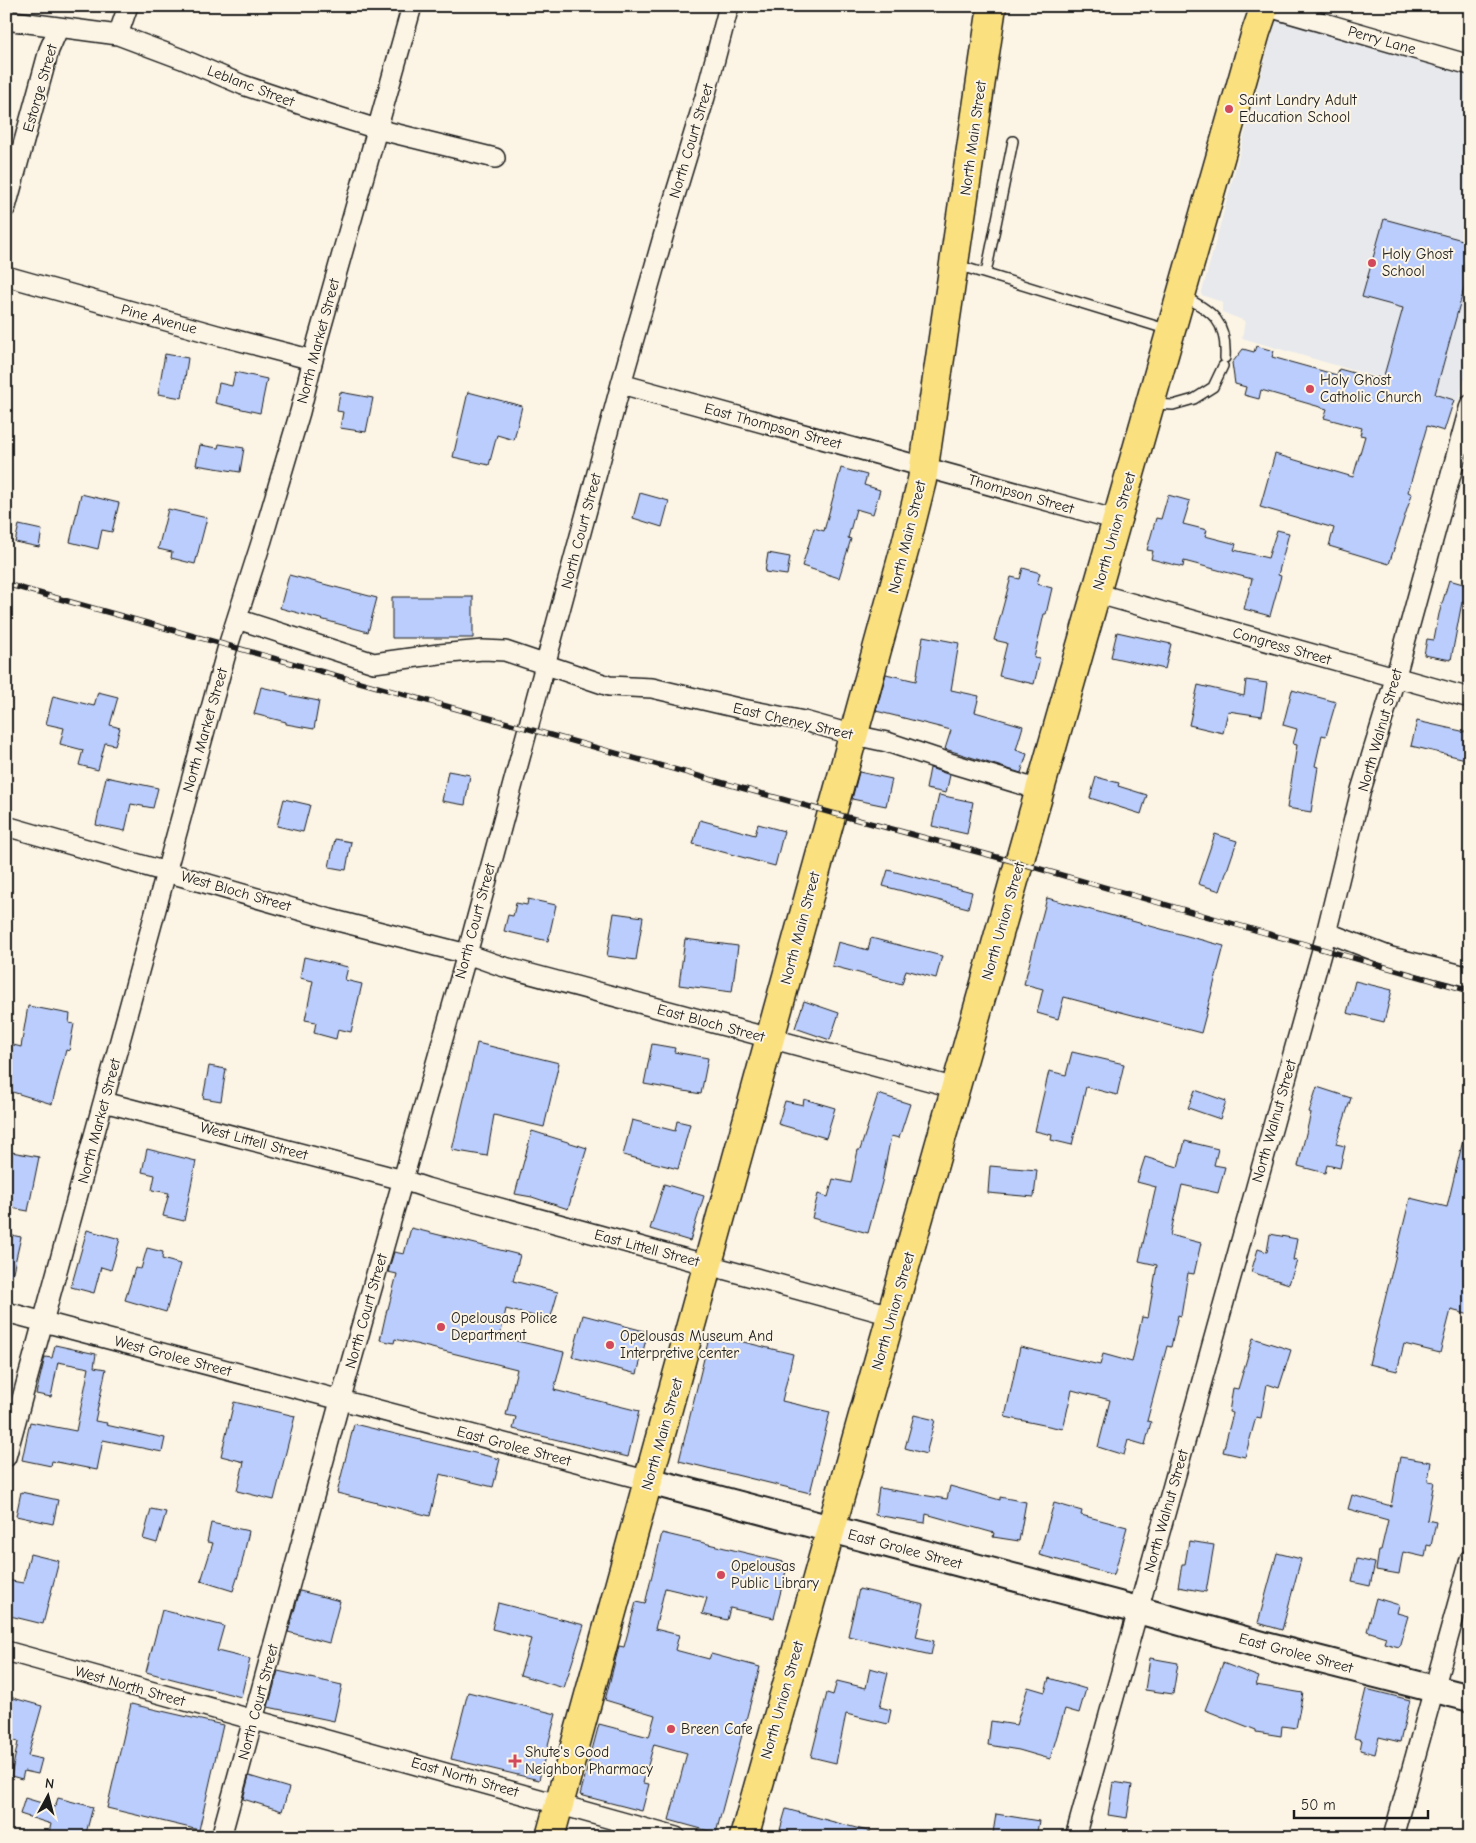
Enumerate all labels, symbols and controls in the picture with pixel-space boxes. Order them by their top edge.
street label: Perry Lane [1346,22,1418,58]
street label: Estorge Street [19,41,61,134]
street label: Leblanc Street [205,61,298,111]
street label: North Main Street [956,79,990,197]
street label: North Court Street [665,81,717,200]
place label: Saint Landry Adult Education School [1239,91,1358,126]
marker: Saint Landry Adult Education School [1223,103,1235,115]
place label: Holy Ghost School [1382,245,1454,280]
marker: Holy Ghost School [1366,257,1378,269]
street label: North Market Street [293,276,344,405]
street label: Pine Avenue [119,300,200,338]
place label: Holy Ghost Catholic Church [1320,371,1422,406]
marker: Holy Ghost Catholic Church [1304,383,1316,395]
street label: East Thompson Street [702,399,844,453]
street label: North Union Street [1089,469,1140,592]
street label: Thompson Street [966,470,1077,518]
street label: North Court Street [557,471,605,591]
street label: North Main Street [884,478,930,595]
street label: Congress Street [1231,623,1334,669]
street label: North Market Street [179,665,232,794]
street label: North Walnut Street [1354,666,1406,793]
street label: East Cheney Street [731,698,855,744]
street label: North Union Street [978,859,1029,982]
street label: North Court Street [451,861,499,981]
street label: West Bloch Street [179,867,294,915]
street label: North Main Street [776,869,824,986]
street label: East Bloch Street [655,1000,767,1046]
street label: North Market Street [74,1056,125,1185]
street label: North Walnut Street [1248,1057,1300,1184]
street label: West Littell Street [198,1118,310,1164]
street label: East Littell Street [592,1225,702,1271]
street label: North Union Street [868,1249,919,1372]
street label: North Court Street [341,1251,391,1371]
place label: Opelousas Police Department [451,1309,558,1344]
marker: Opelousas Police Department [435,1321,447,1333]
place label: Opelousas Museum And Interpretive center [620,1327,773,1362]
street label: West Grolee Street [113,1332,234,1380]
marker: Opelousas Museum And Interpretive center [604,1339,616,1351]
street label: North Main Street [637,1375,687,1492]
street label: East Grolee Street [455,1422,574,1470]
street label: North Walnut Street [1140,1447,1192,1574]
street label: East Grolee Street [846,1525,965,1573]
place label: Opelousas Public Library [731,1557,819,1592]
marker: Opelousas Public Library [715,1569,727,1581]
street label: East Grolee Street [1237,1629,1356,1677]
street label: North Union Street [757,1638,808,1761]
street label: North Court Street [234,1642,282,1762]
street label: West North Street [73,1662,188,1711]
place label: Breen Cafe [681,1720,753,1738]
marker: Breen Cafe [665,1723,677,1735]
place label: Shute's Good Neighbor Pharmacy [525,1743,653,1778]
street label: East North Street [409,1753,521,1801]
marker: Shute's Good Neighbor Pharmacy [509,1755,521,1767]
north arrow [22,1770,72,1820]
text: N [44,1775,55,1793]
scale bar [1294,1788,1427,1820]
text: 50 m [1301,1796,1336,1814]

